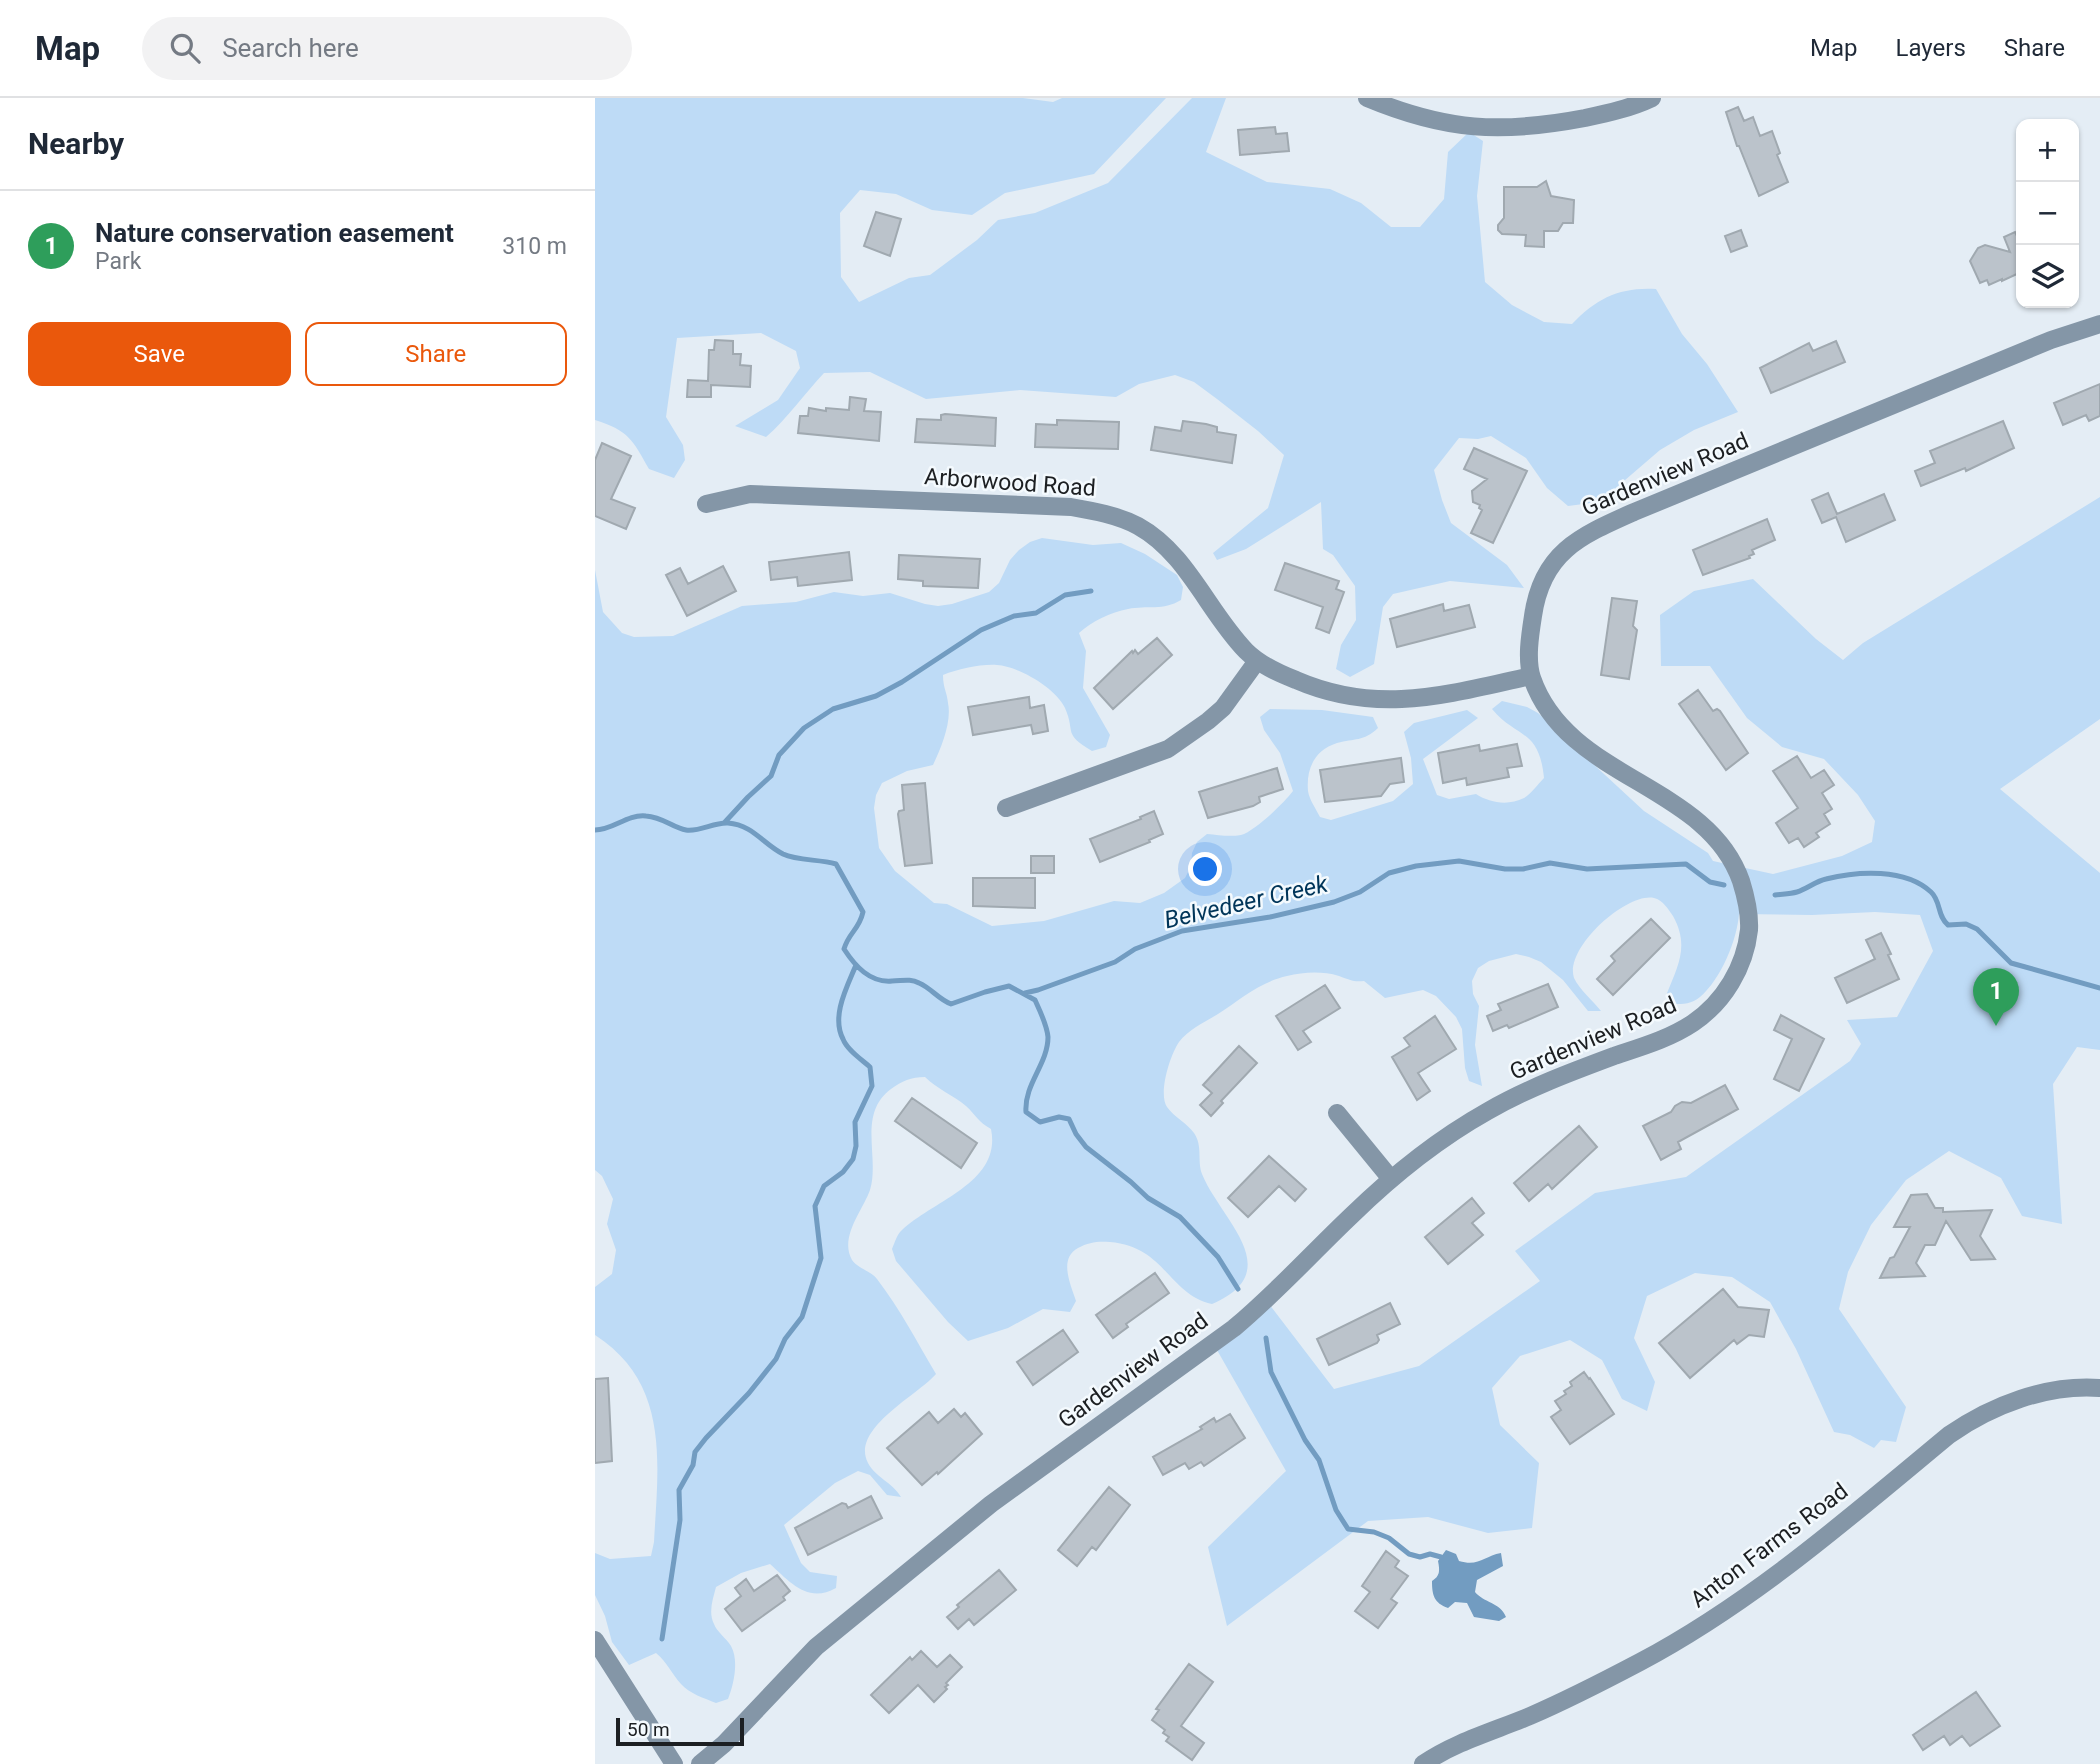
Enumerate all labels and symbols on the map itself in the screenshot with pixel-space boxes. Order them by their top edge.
street label: Gardenview Road [1578,427,1753,522]
street label: Arborwood Road [923,463,1097,502]
your location [1188,852,1222,886]
water label: Belvedeer Creek [1162,869,1332,934]
pin: 1 [1973,968,2019,1026]
street label: Gardenview Road [1506,991,1681,1086]
street label: Gardenview Road [1053,1307,1213,1434]
street label: Anton Farms Road [1685,1478,1853,1613]
scale bar [616,1715,744,1747]

